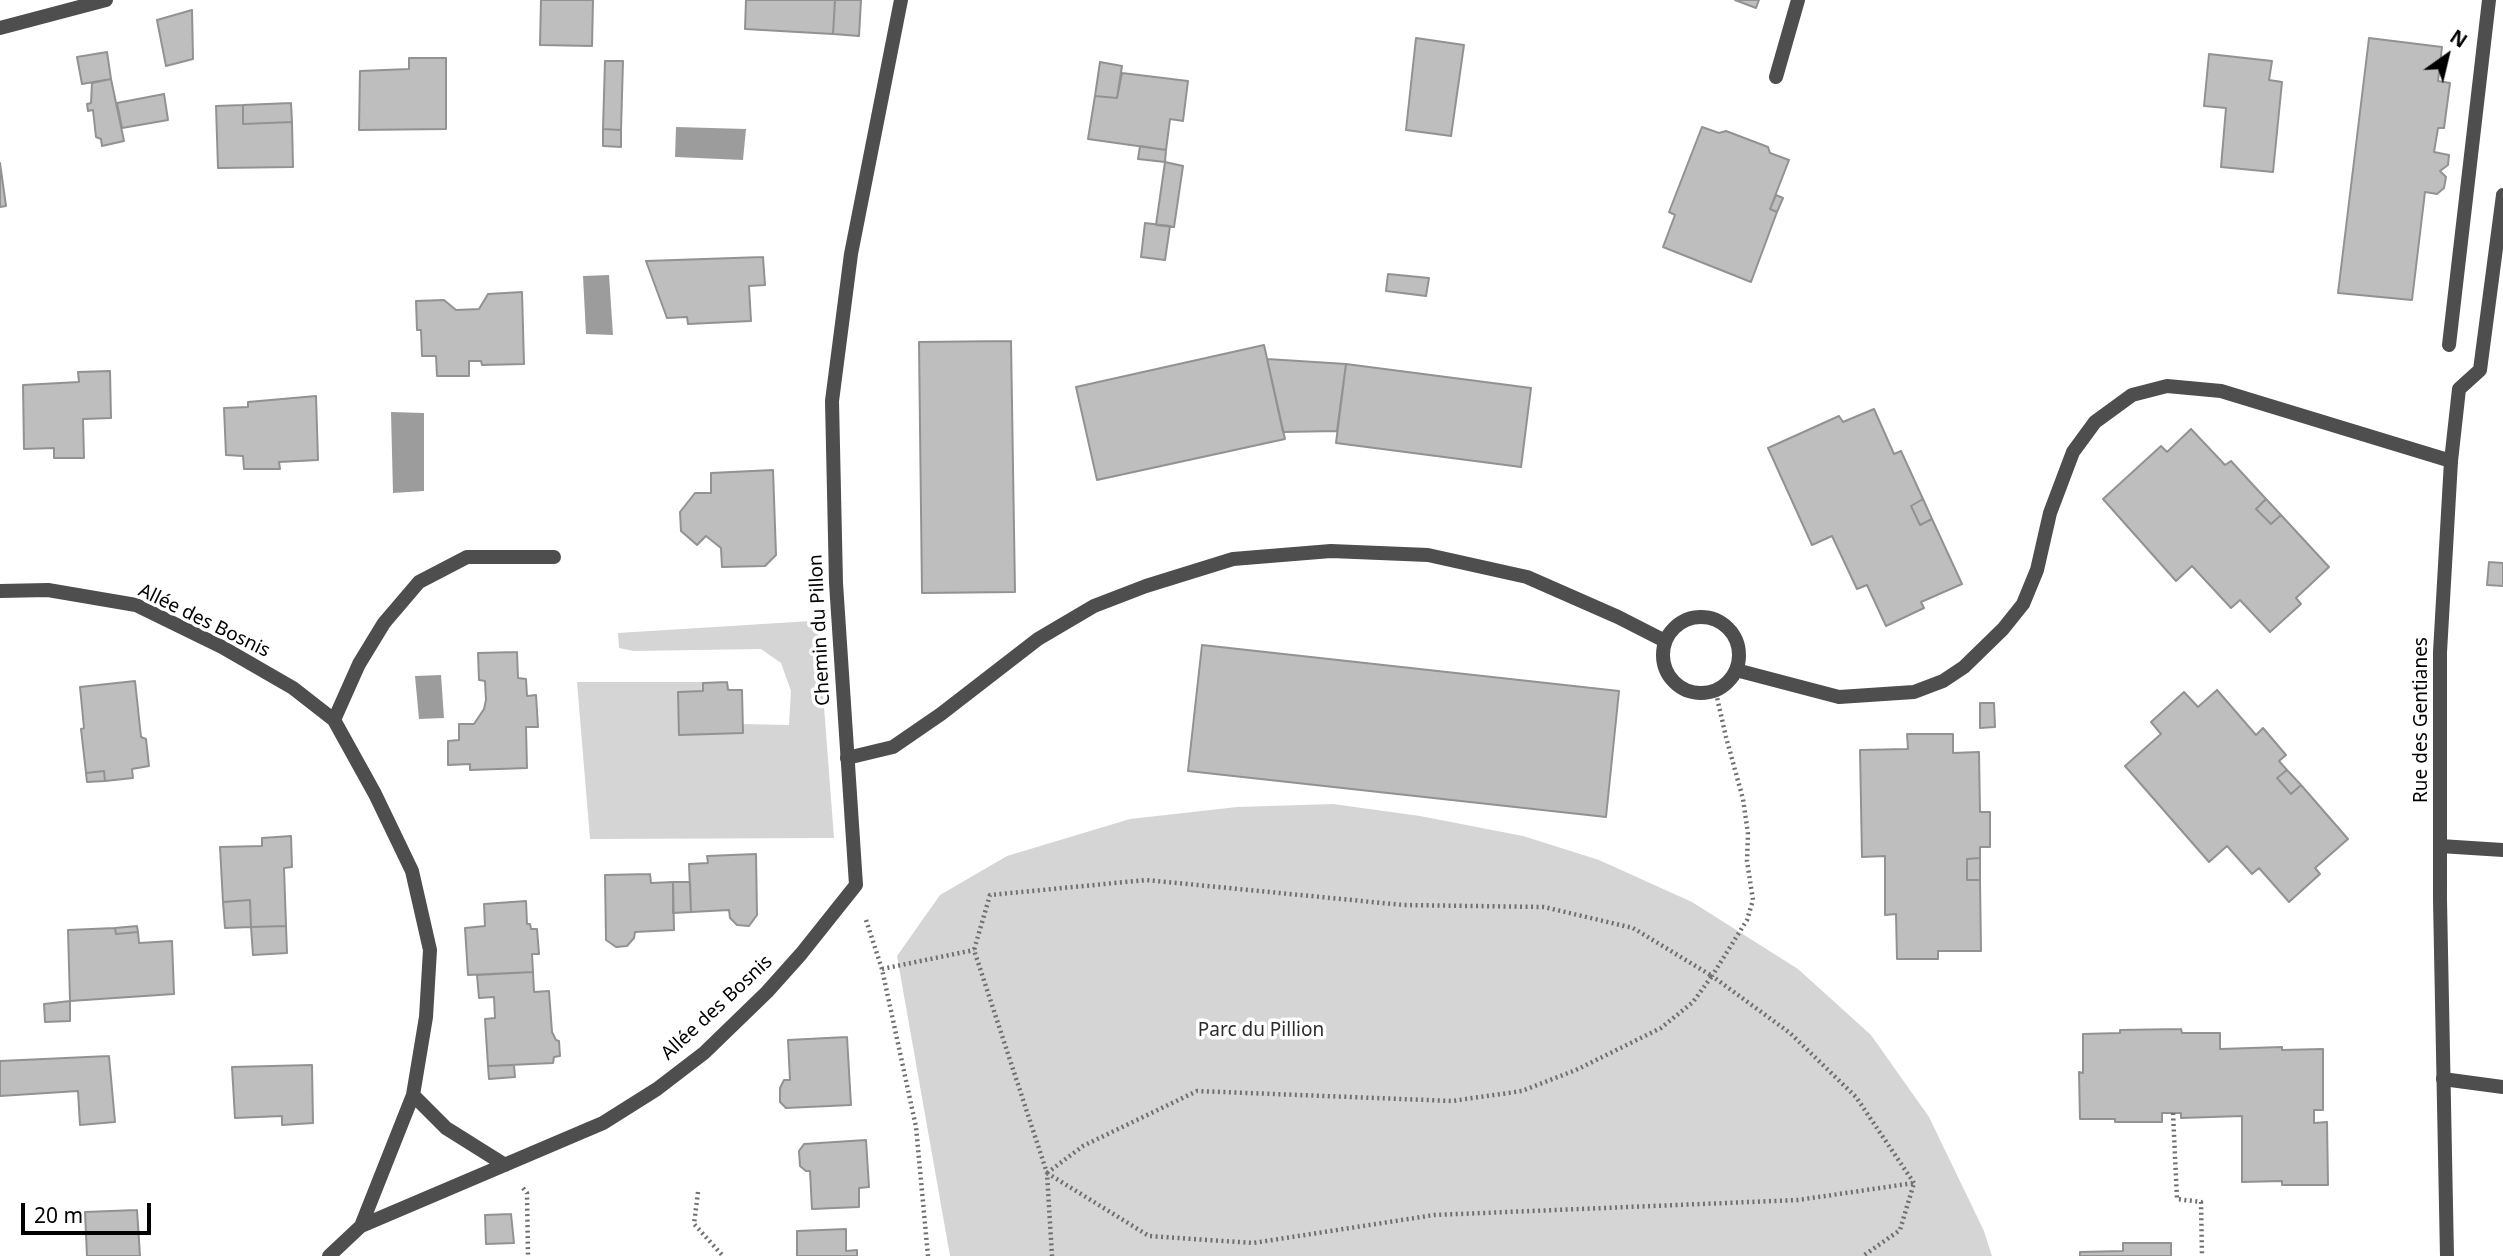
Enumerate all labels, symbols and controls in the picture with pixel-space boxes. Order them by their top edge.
north arrow [2412,21,2482,91]
text: N [2445,23,2472,54]
street label: Chemin du Pillon [805,554,835,706]
street label: Allée des Bosnis [135,579,273,663]
street label: Rue des Gentianes [2411,637,2433,803]
street label: Allée des Bosnis [657,951,777,1065]
park label: Parc du Pillion [1198,1020,1324,1042]
scale bar [24,1190,154,1234]
text: 20 m [34,1201,83,1229]

